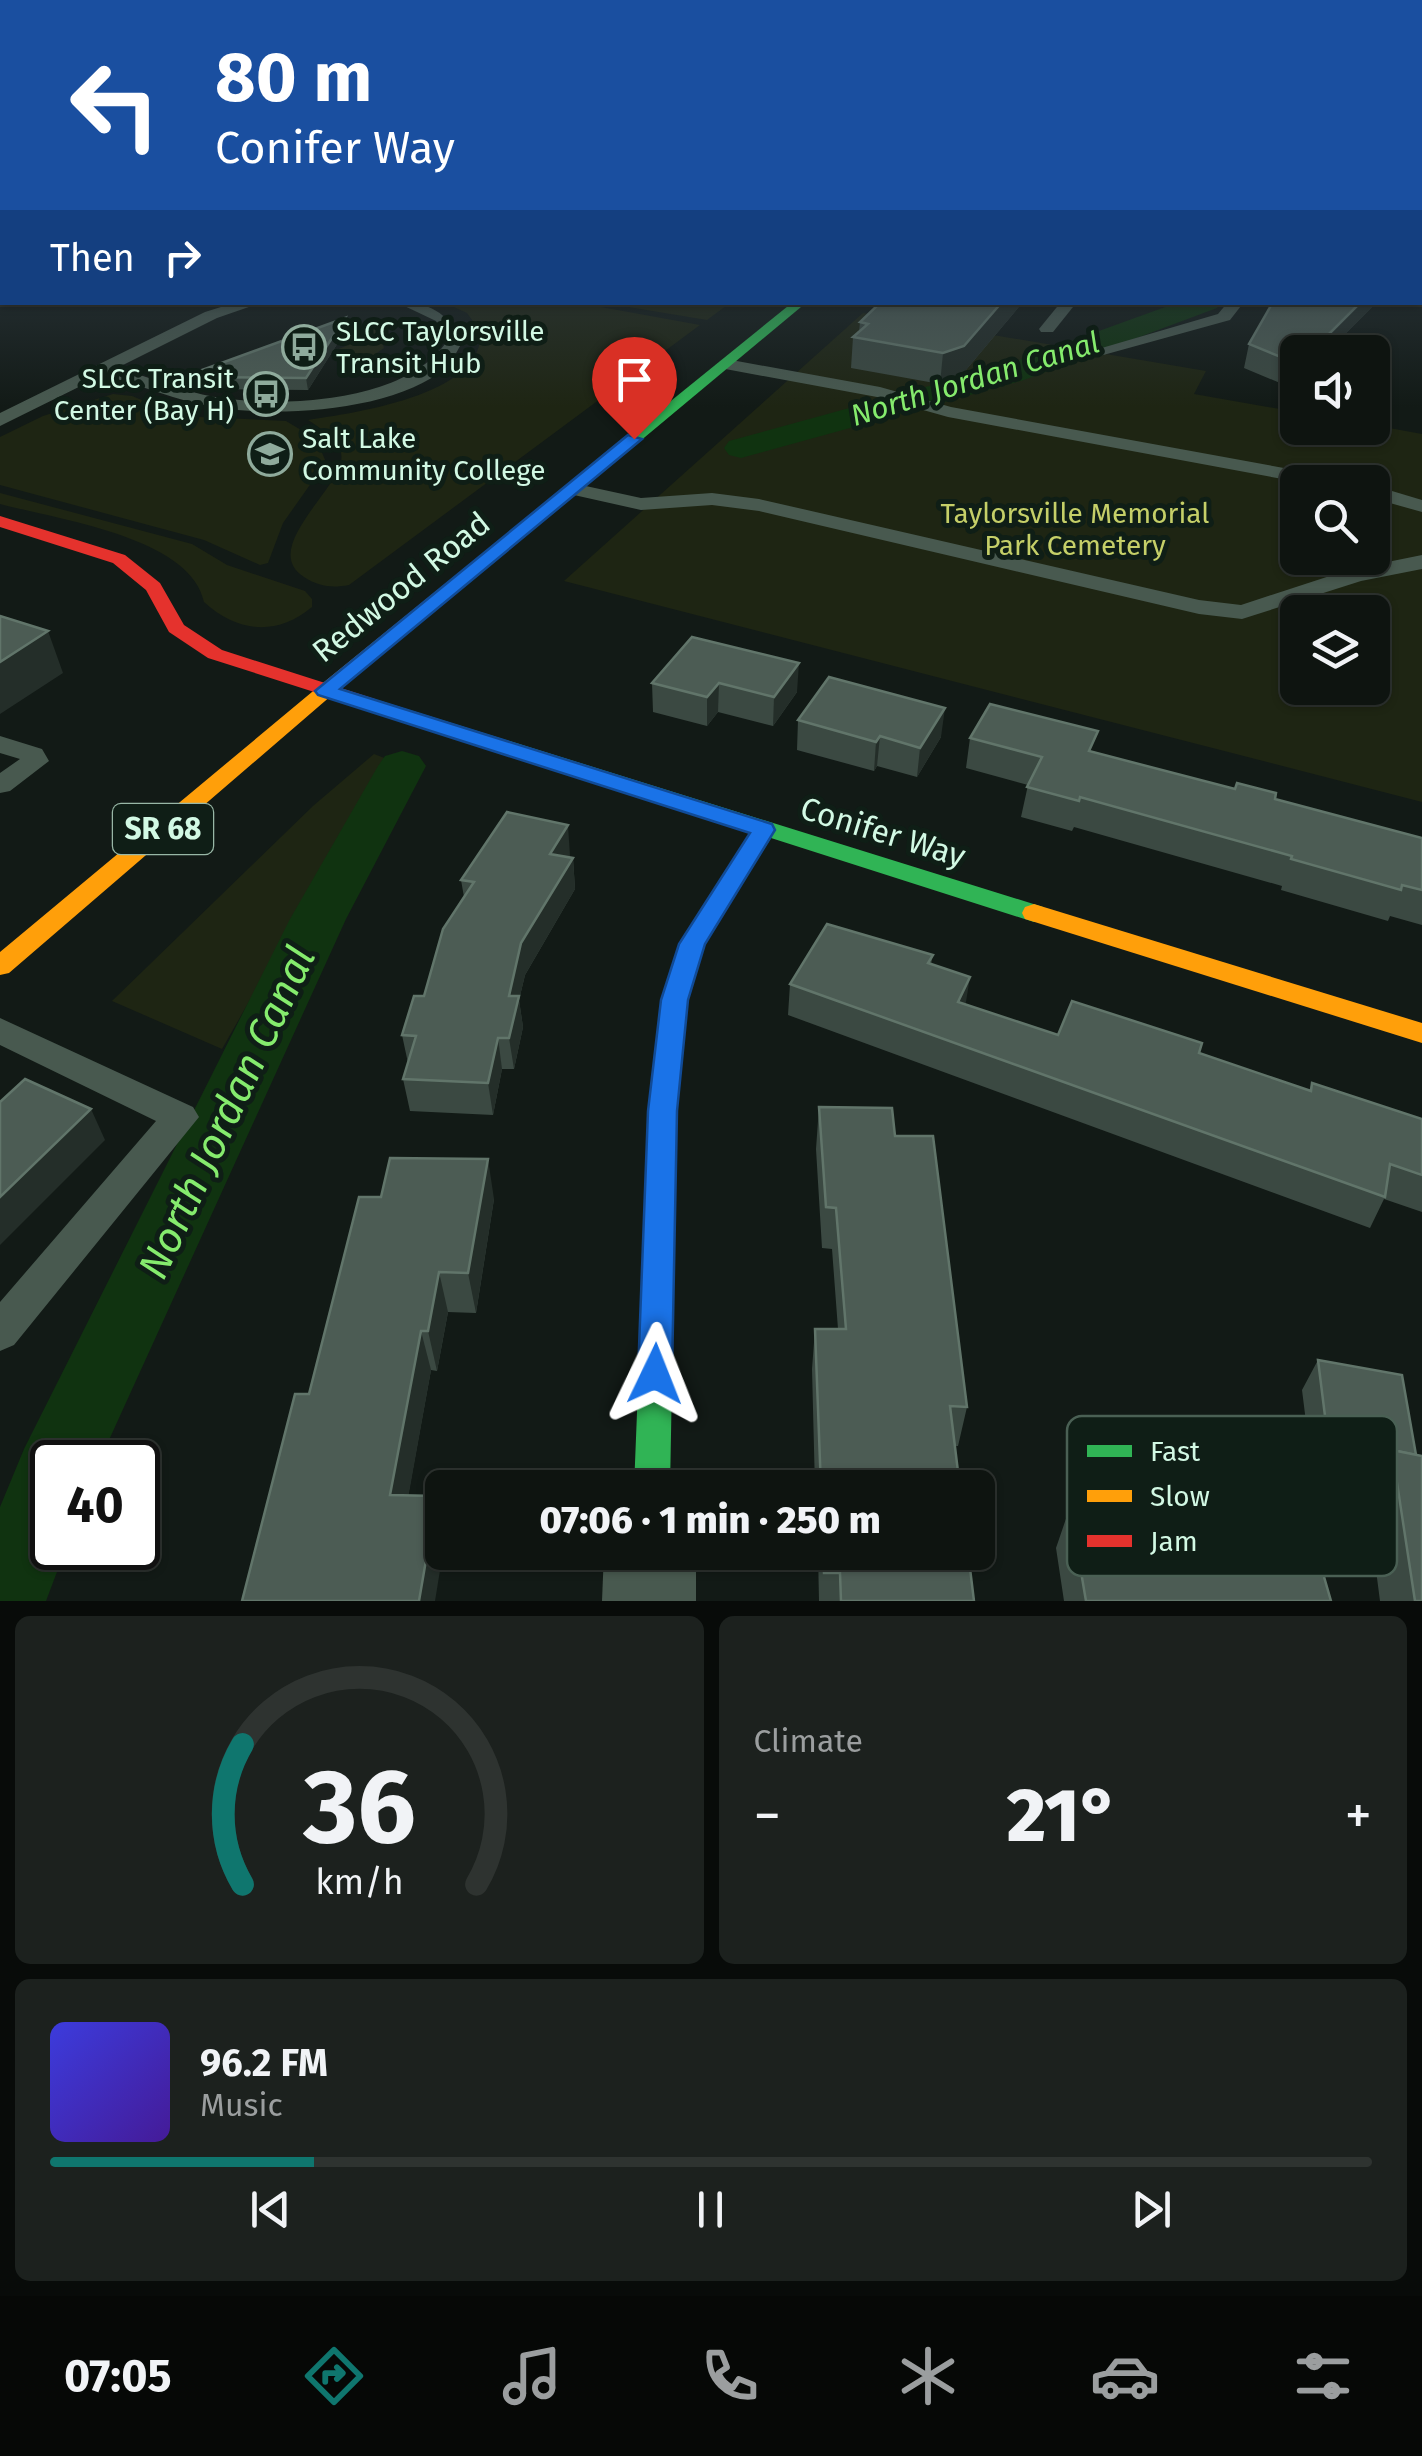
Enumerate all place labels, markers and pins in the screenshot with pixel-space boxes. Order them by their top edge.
place label: SLCC Taylorsville Transit Hub [336,315,544,380]
bus stop icon: SLCC Taylorsville Transit Hub [281,324,327,370]
pin [592,337,677,440]
place label: SLCC Transit Center (Bay H) [54,362,235,427]
bus stop icon: SLCC Transit Center (Bay H) [243,371,289,417]
place label: Salt Lake Community College [302,422,546,487]
school or university icon: Salt Lake Community College [247,431,293,477]

